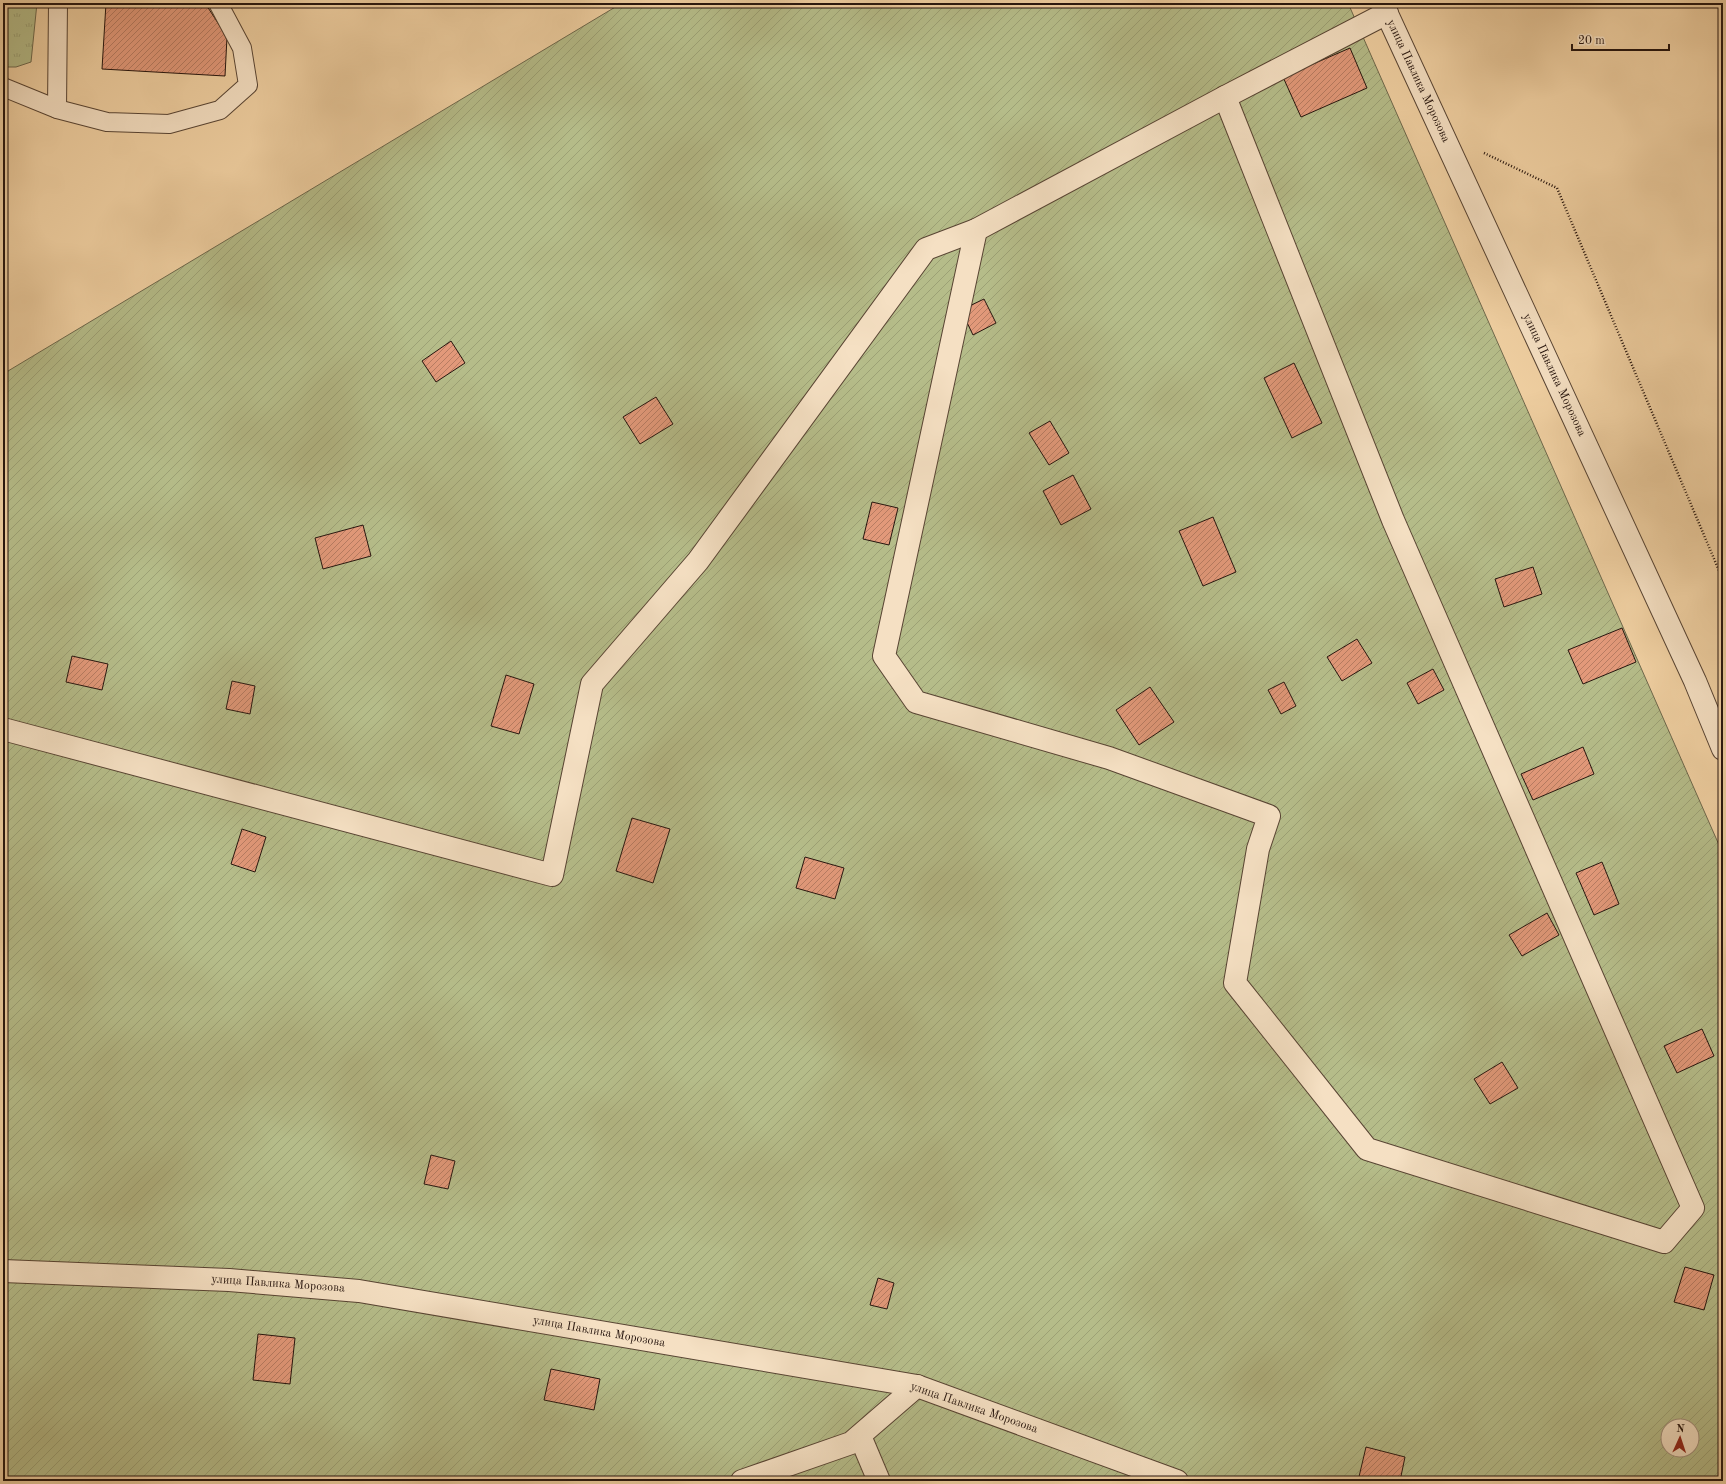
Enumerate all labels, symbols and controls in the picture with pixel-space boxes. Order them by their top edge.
street label: улица Павлика Морозова [1384,18,1452,144]
scale bar [1572,26,1669,52]
text: 20 m [1578,35,1605,47]
street label: улица Павлика Морозова [1520,312,1588,438]
street label: улица Павлика Морозова [211,1273,345,1295]
street label: улица Павлика Морозова [532,1314,666,1350]
street label: улица Павлика Морозова [909,1381,1039,1436]
north arrow [1660,1418,1700,1458]
text: N [1676,1424,1686,1435]

